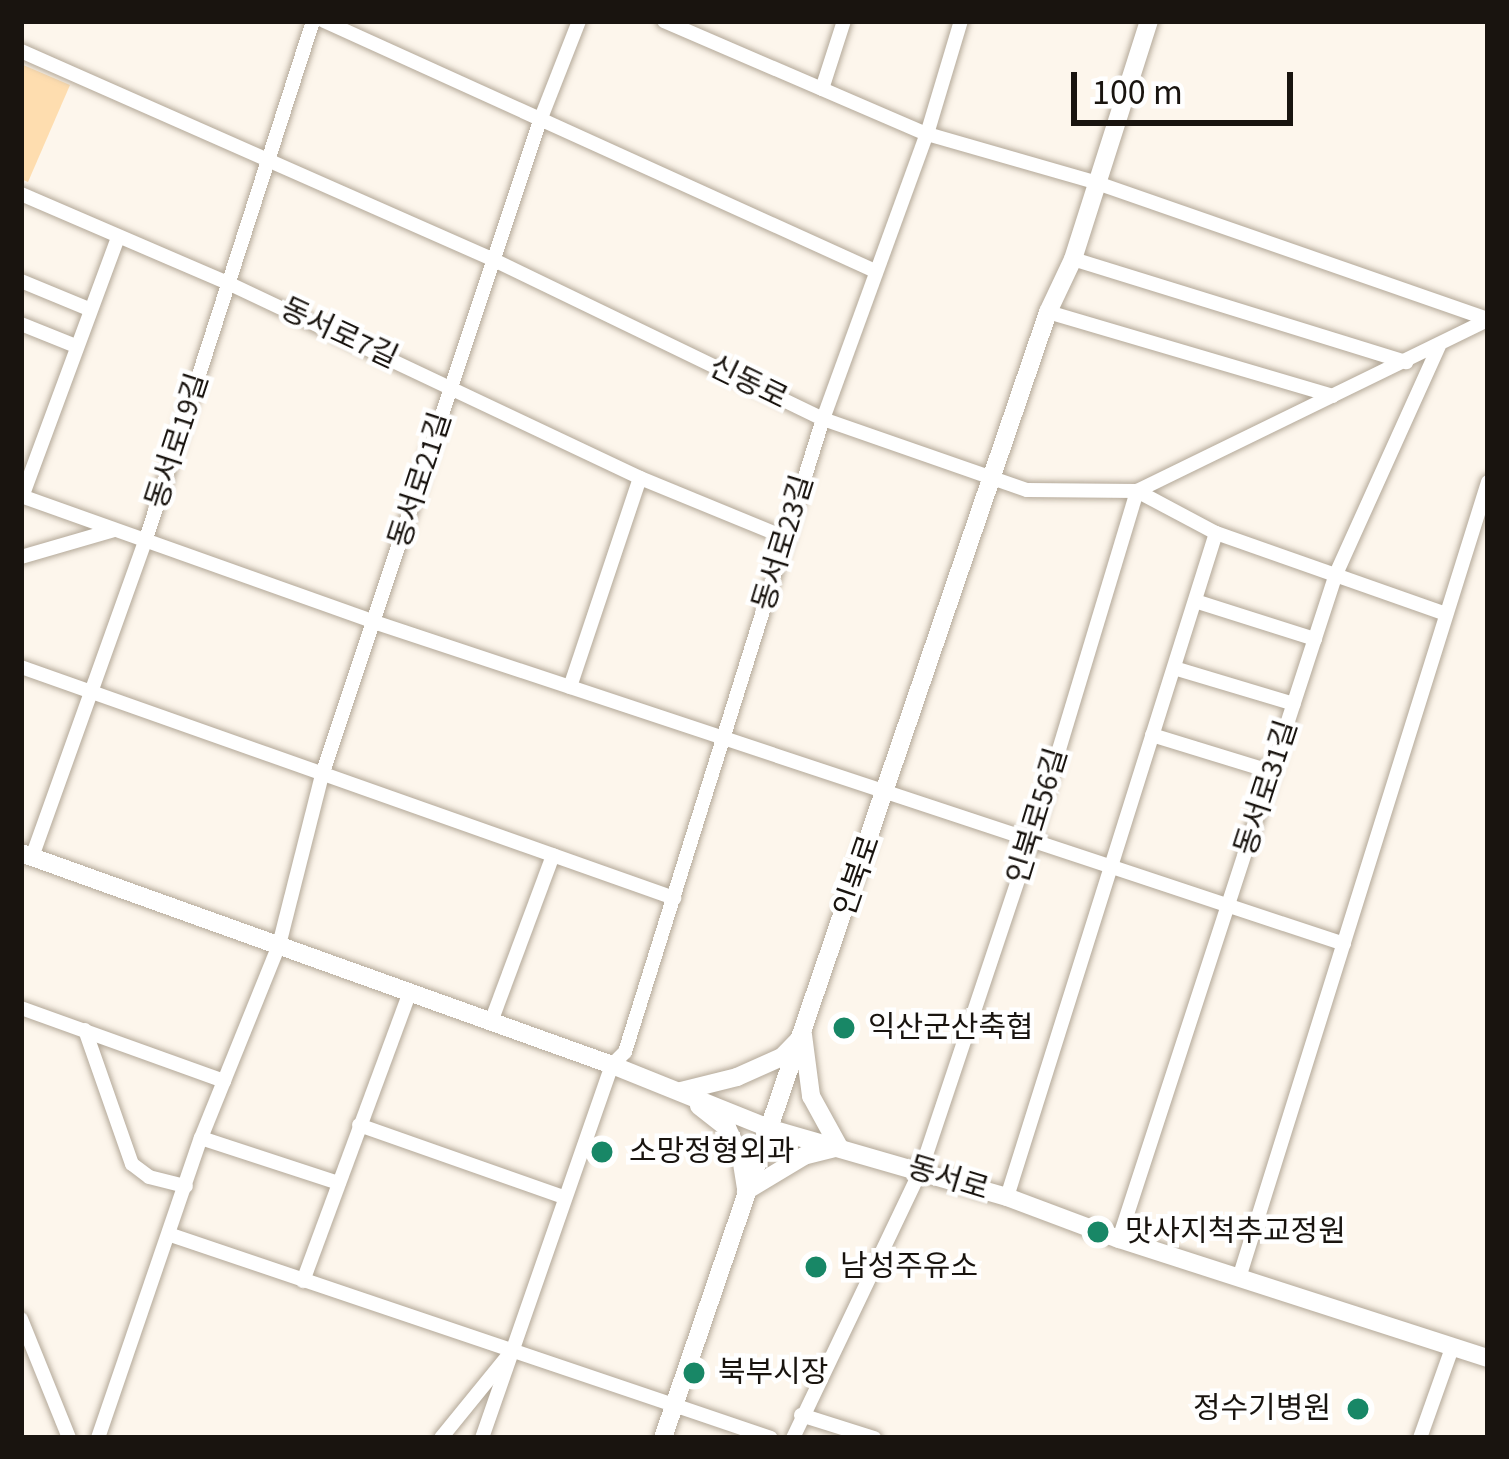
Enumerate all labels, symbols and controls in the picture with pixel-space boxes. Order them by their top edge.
scale bar [1077,48,1299,122]
text: 100 m [1092,67,1183,118]
street label: 동서로7길 [275,291,403,377]
street label: 신동로 [703,349,793,417]
street label: 동서로19길 [139,369,217,513]
street label: 동서로21길 [382,408,460,552]
street label: 동서로23길 [746,471,822,615]
street label: 동서로31길 [1228,716,1306,860]
street label: 인북로56길 [1000,744,1076,888]
street label: 인북로 [828,831,888,921]
place label: 익산군산축협 [868,1010,1034,1046]
marker: 익산군산축협 [831,1015,857,1041]
place label: 소망정형외과 [629,1134,795,1170]
marker: 소망정형외과 [586,1136,618,1168]
street label: 동서로 [903,1150,993,1208]
place label: 맛사지척추교정원 [1125,1214,1346,1250]
marker: 맛사지척추교정원 [1082,1216,1114,1248]
place label: 남성주유소 [840,1249,978,1285]
marker: 남성주유소 [803,1254,829,1280]
place label: 북부시장 [718,1355,828,1391]
marker: 북부시장 [681,1360,707,1386]
place label: 정수기병원 [1193,1391,1331,1427]
marker: 정수기병원 [1342,1393,1374,1425]

